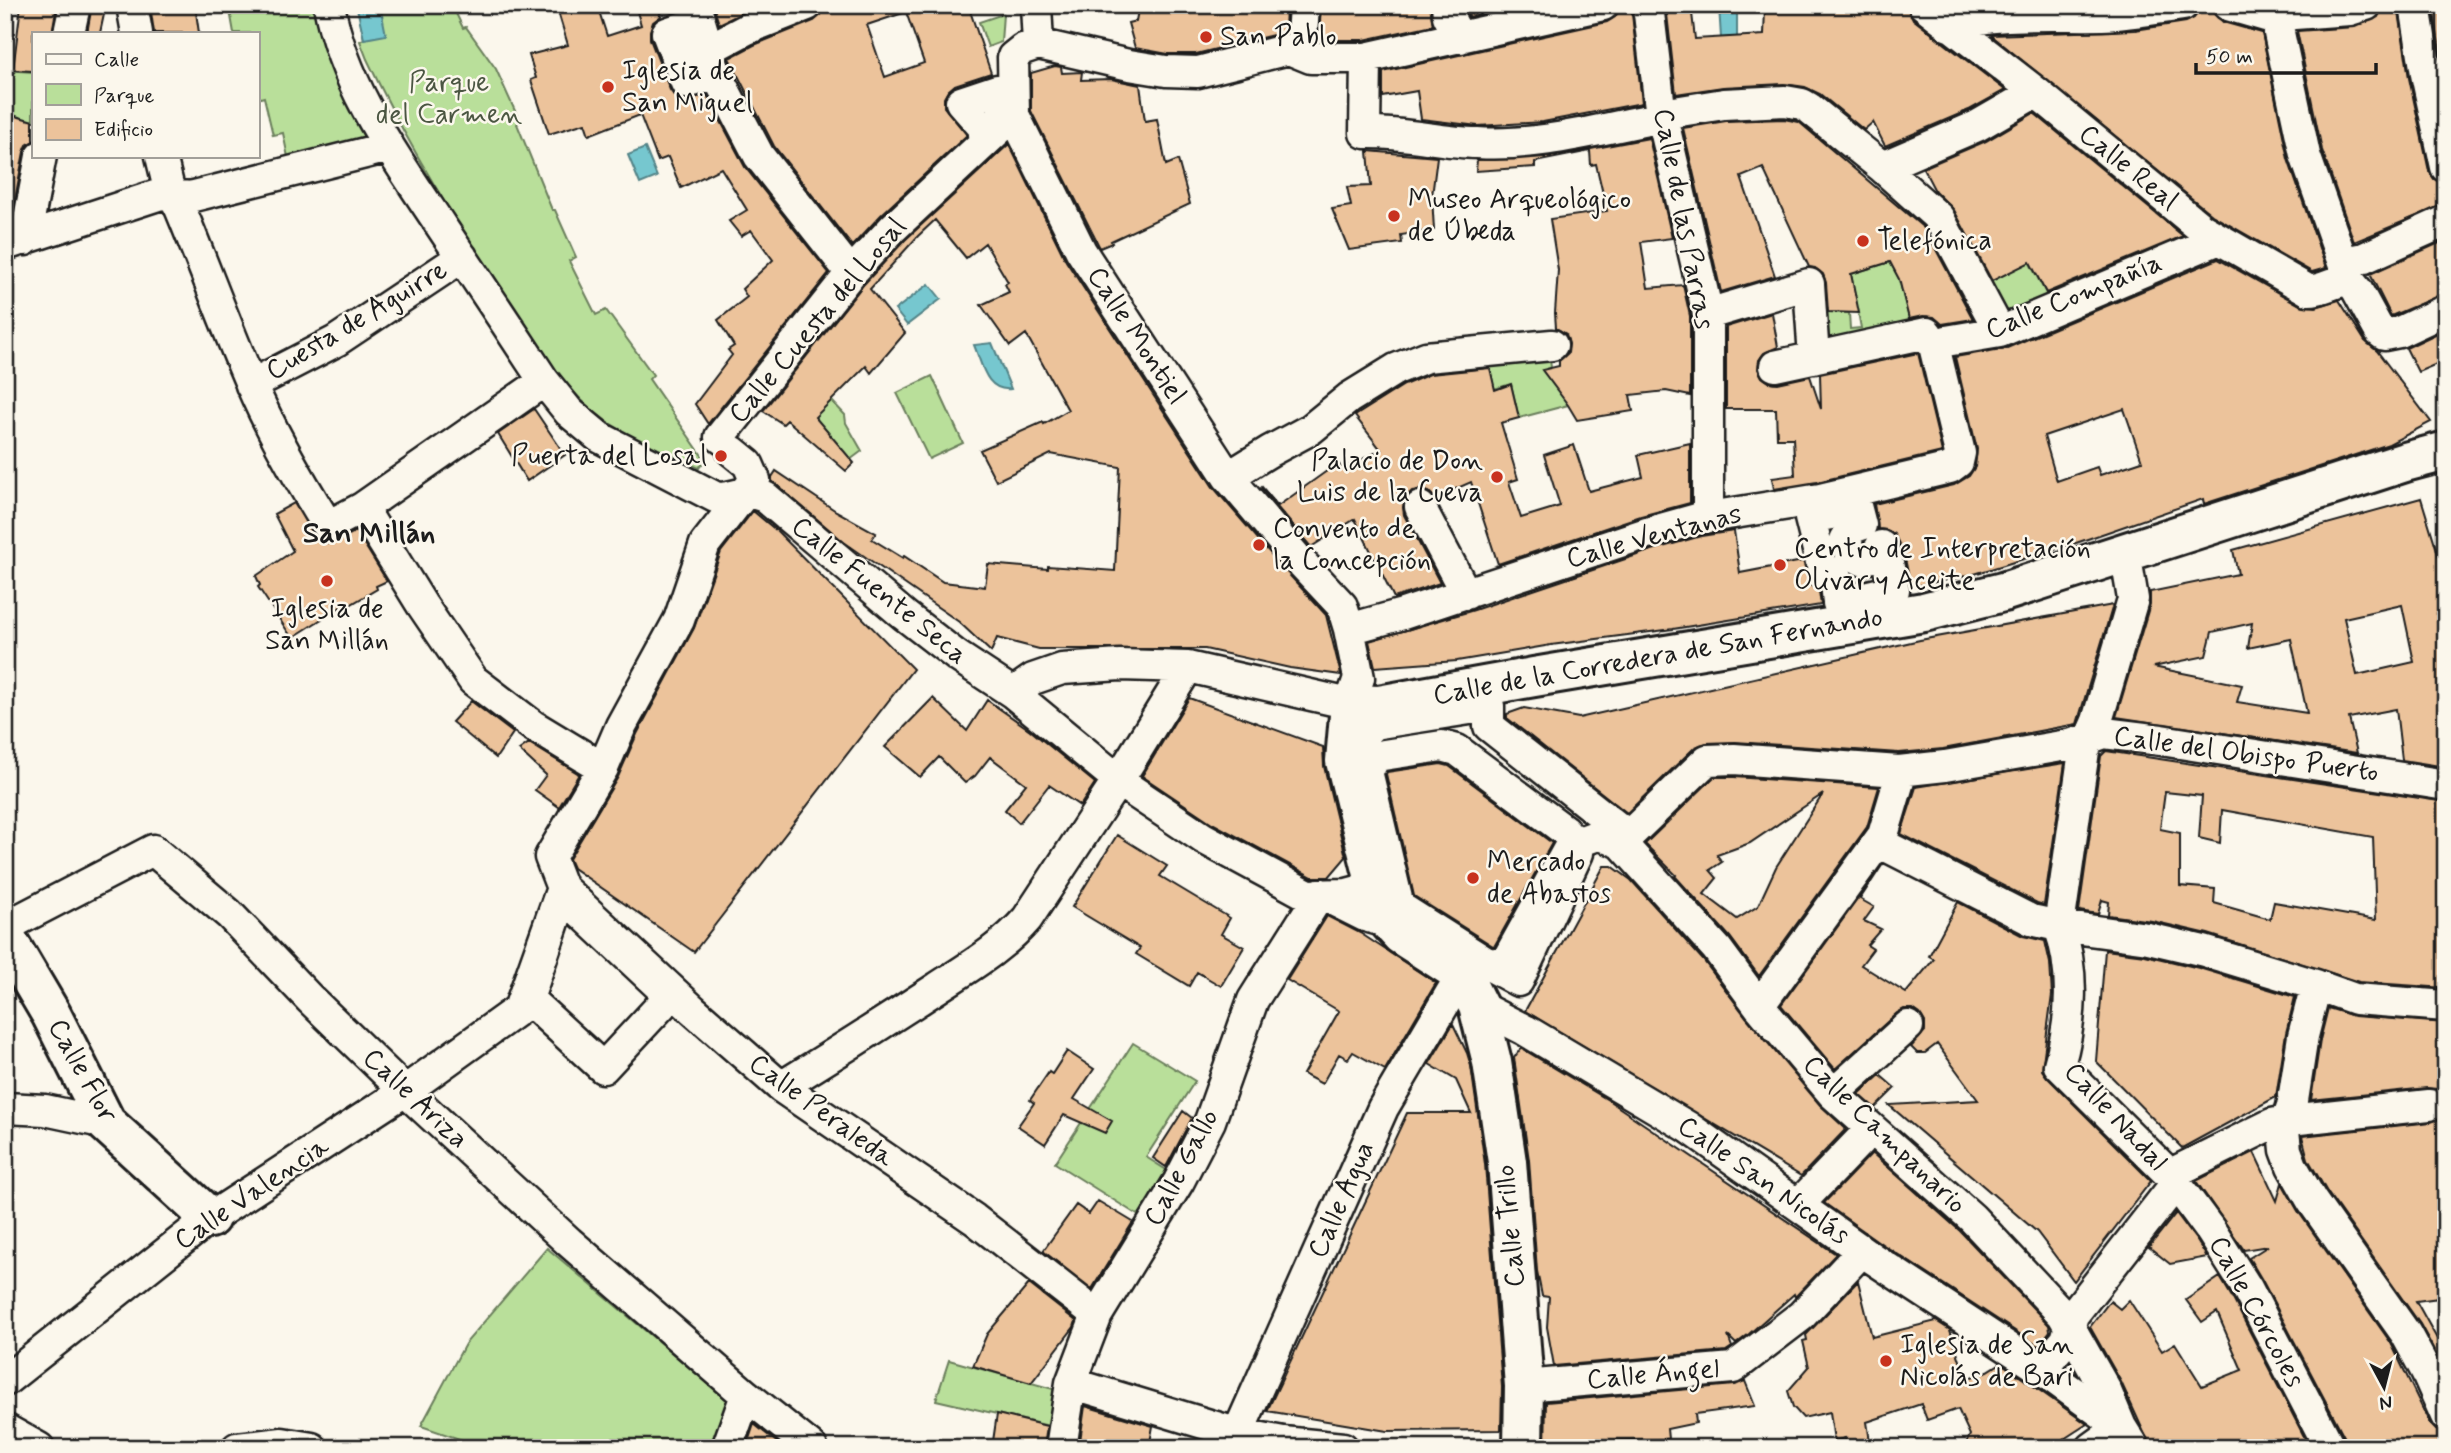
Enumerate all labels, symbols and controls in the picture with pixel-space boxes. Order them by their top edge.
place label: San Pablo [1220,19,1337,56]
marker: San Pablo [1198,29,1214,45]
legend [32,32,259,158]
scale bar [2196,32,2376,76]
text: 50 m [2206,43,2253,71]
text: Calle [94,46,139,74]
place label: Iglesia de San Miguel [622,53,753,122]
park label: Parque del Carmen [376,65,522,134]
marker: Iglesia de San Miguel [600,79,616,95]
text: Parque [94,82,155,110]
street label: Calle de las Parras [1643,105,1723,333]
text: Edificio [94,116,153,144]
street label: Calle Real [2070,116,2186,220]
place label: Museo Arqueológico de Úbeda [1408,182,1631,251]
marker: Museo Arqueológico de Úbeda [1386,208,1402,224]
street label: Calle Cuesta del Losal [721,210,915,432]
place label: Telefónica [1877,223,1992,260]
marker: Telefónica [1855,233,1871,249]
street label: Calle Compañía [1980,245,2168,349]
street label: Cuesta de Aguirre [259,252,455,390]
street label: Calle Montiel [1078,260,1194,412]
place label: Puerta del Losal [511,438,707,475]
place label: Palacio de Don Luis de la Cueva [1297,443,1483,512]
marker: Puerta del Losal [713,448,729,464]
marker: Palacio de Don Luis de la Cueva [1489,469,1505,485]
street label: Calle Ventanas [1562,496,1746,578]
street label: Calle Fuente Seca [783,508,975,674]
place label: Convento de la Concepción [1273,511,1431,580]
district label: San Millán [303,514,435,553]
place label: Centro de Interpretación Olivar y Aceite [1794,531,2091,600]
marker: Convento de la Concepción [1251,537,1267,553]
marker: Centro de Interpretación Olivar y Aceite [1772,557,1788,573]
marker: Iglesia de San Millán [319,573,335,589]
place label: Iglesia de San Millán [265,591,389,660]
street label: Calle de la Corredera de San Fernando [1430,599,1886,715]
street label: Calle del Obispo Puerto [2111,718,2381,792]
place label: Mercado de Abastos [1487,844,1611,913]
marker: Mercado de Abastos [1465,870,1481,886]
street label: Calle Flor [38,1012,126,1130]
street label: Calle Ariza [354,1040,476,1158]
street label: Calle Peraleda [741,1046,901,1176]
street label: Calle Campanario [1794,1047,1974,1223]
street label: Calle Nadal [2055,1054,2175,1180]
street label: Calle Gallo [1136,1103,1228,1233]
street label: Calle San Nicolás [1670,1108,1856,1254]
street label: Calle Valencia [167,1128,337,1259]
street label: Calle Agua [1300,1136,1384,1264]
street label: Calle Trillo [1487,1163,1535,1289]
street label: Calle Córcoles [2199,1230,2313,1394]
place label: Iglesia de San Nicolás de Bari [1900,1327,2074,1396]
street label: Calle Ángel [1585,1350,1721,1402]
north arrow [2350,1352,2420,1422]
marker: Iglesia de San Nicolás de Bari [1878,1353,1894,1369]
text: N [2378,1389,2394,1416]

